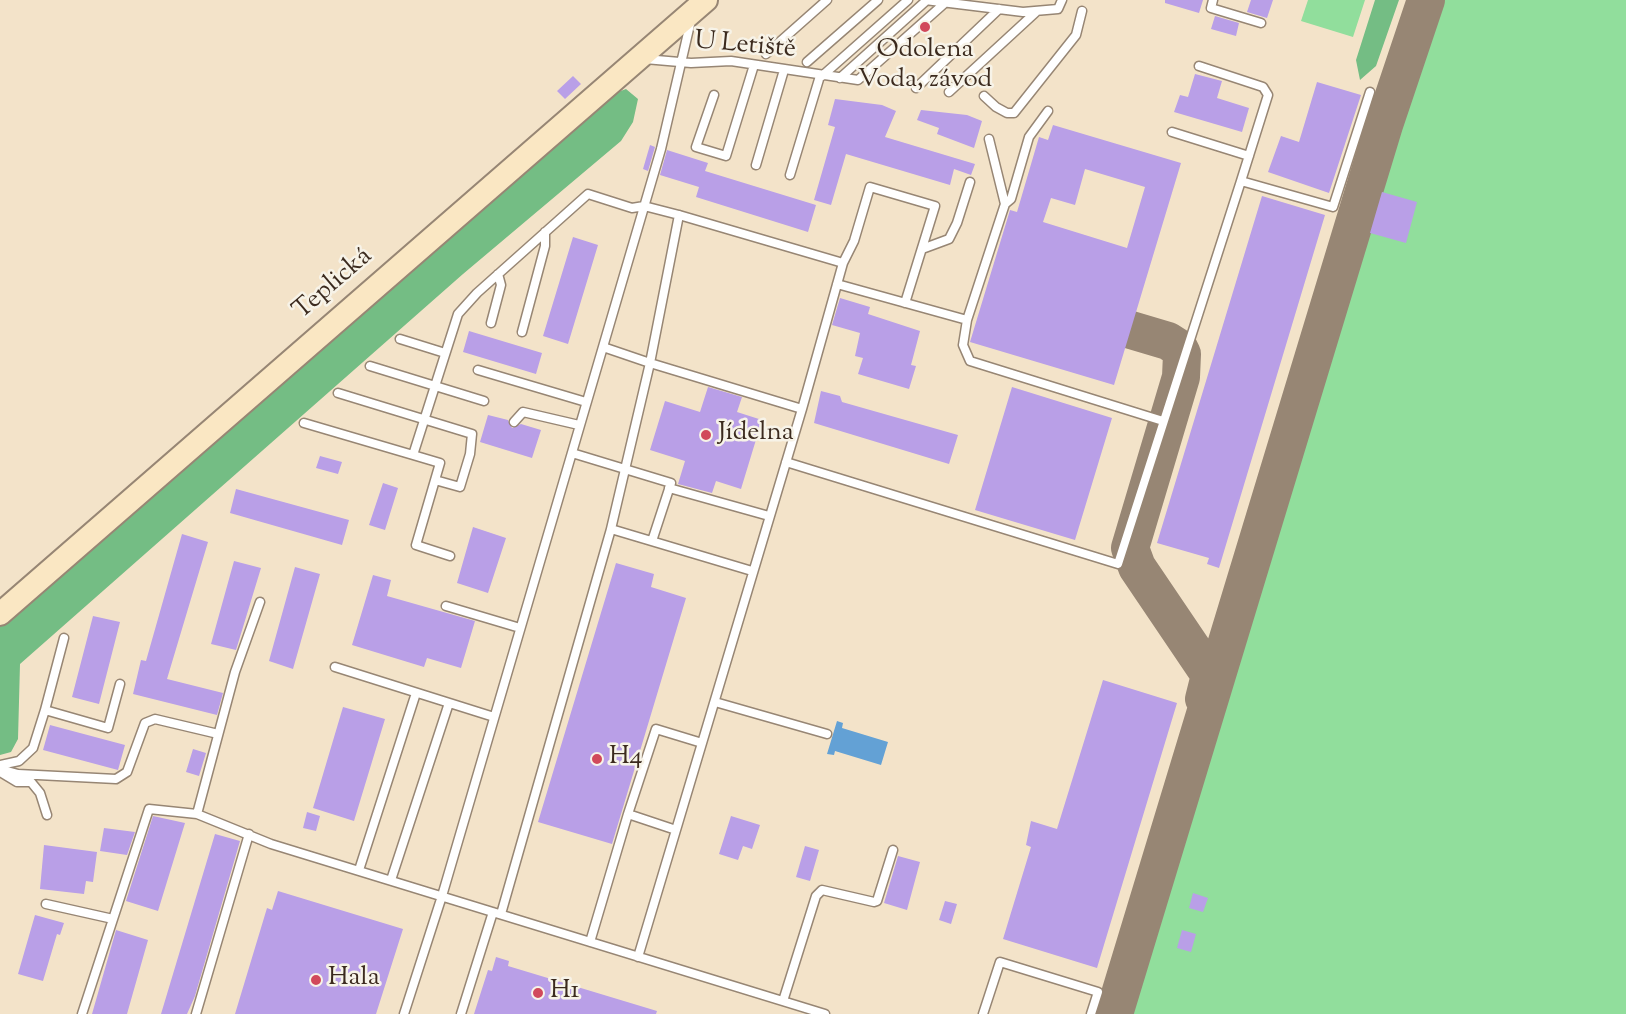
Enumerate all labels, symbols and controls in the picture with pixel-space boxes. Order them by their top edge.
marker: Odolena Voda, závod [918,20,932,34]
street label: U Letiště [693,27,797,67]
place label: Odolena Voda, závod [858,36,992,98]
street label: Teplická [288,242,380,328]
place label: Jídelna [718,419,794,451]
marker: Jídelna [699,428,713,442]
place label: H4 [609,743,643,775]
marker: H4 [590,752,604,766]
place label: Hala [328,964,380,996]
marker: Hala [309,973,323,987]
place label: H1 [550,977,579,1009]
marker: H1 [531,986,545,1000]

